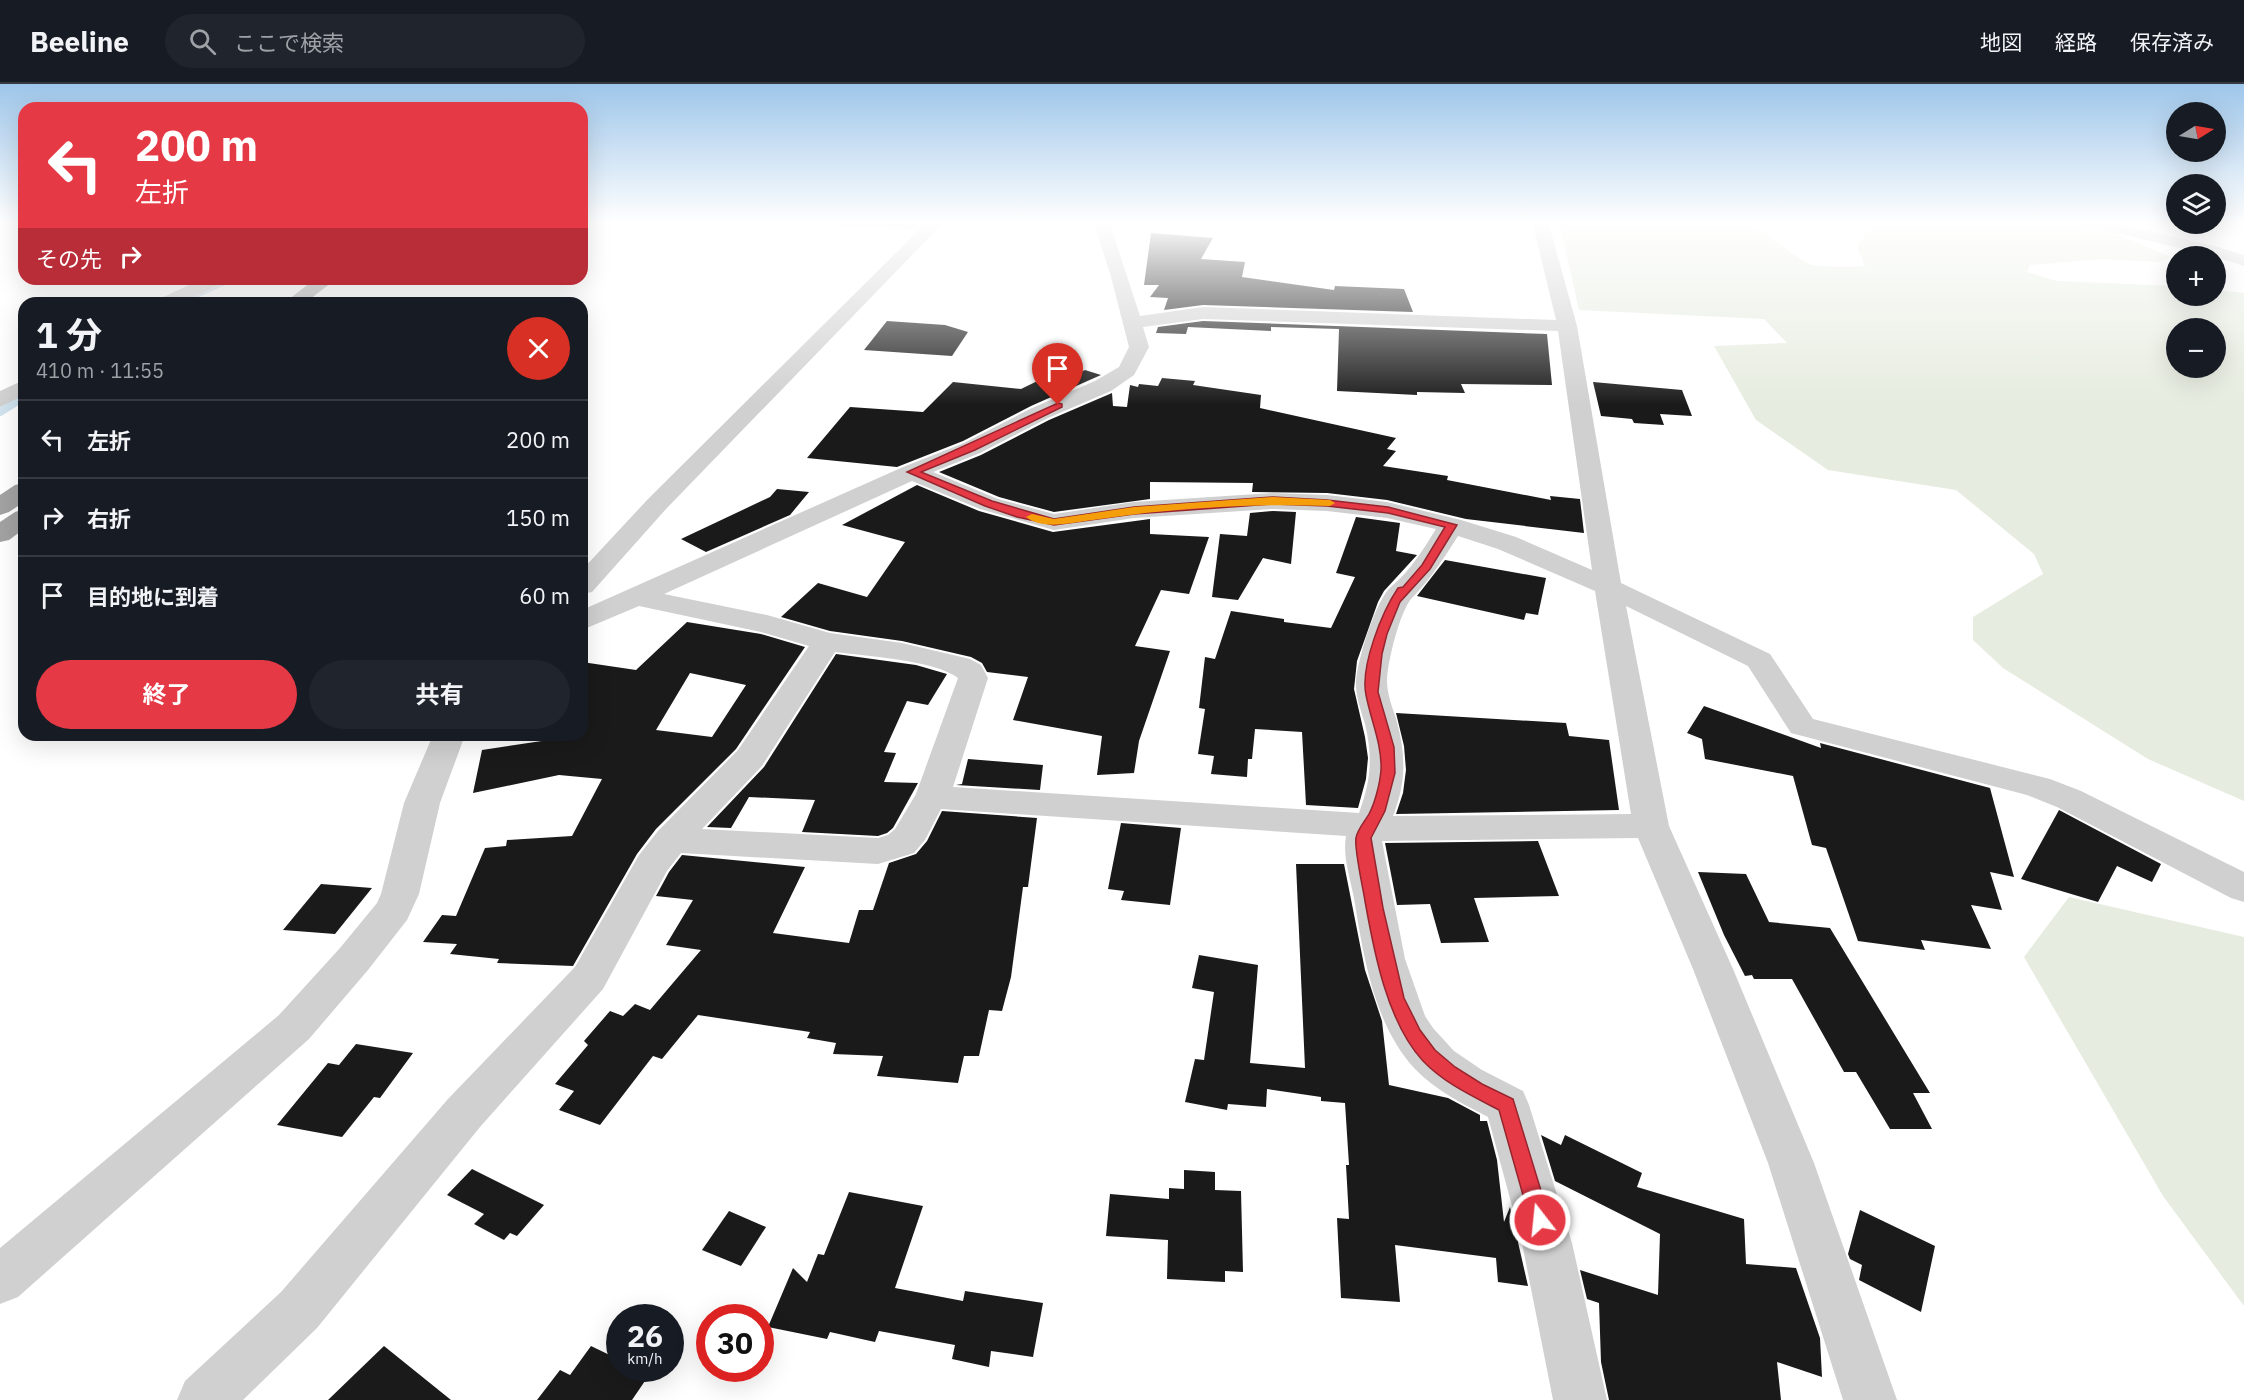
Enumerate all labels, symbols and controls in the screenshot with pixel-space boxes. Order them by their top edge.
search box [165,14,585,68]
text: Beeline [30,23,129,60]
icon: search [186,25,219,58]
text: ここで検索 [234,28,344,57]
text: 地図 [1980,28,2022,56]
text: 経路 [2055,28,2097,56]
text: 保存済み [2130,28,2214,56]
north arrow [2166,102,2226,162]
map controls [2166,102,2226,378]
text: 200 m [135,118,258,173]
icon: left [36,126,114,204]
text: 左折 [135,174,189,209]
button: layers [2166,174,2226,234]
icon: right [114,240,147,273]
text: その先 [36,244,102,273]
button: + [2166,246,2226,306]
text: 1 分 [36,311,102,358]
button: close [507,317,570,380]
button: − [2166,318,2226,378]
pin [1032,343,1083,405]
icon: arrive [1041,352,1074,385]
text: 410 m · 11:55 [36,357,164,384]
icon: left [36,423,69,456]
text: 200 m [506,425,570,454]
text: 左折 [87,426,131,455]
icon: right [36,501,69,534]
text: 150 m [506,503,570,532]
text: 右折 [87,504,131,533]
icon: arrive [36,579,69,612]
text: 60 m [519,581,570,610]
text: 目的地に到着 [87,582,219,611]
button: 終了 [36,660,297,729]
button: 共有 [309,660,570,729]
position arrow [1508,1188,1572,1252]
speed limit sign: 30 [696,1304,774,1382]
text: 26 [627,1316,663,1355]
text: km/h [627,1349,663,1368]

